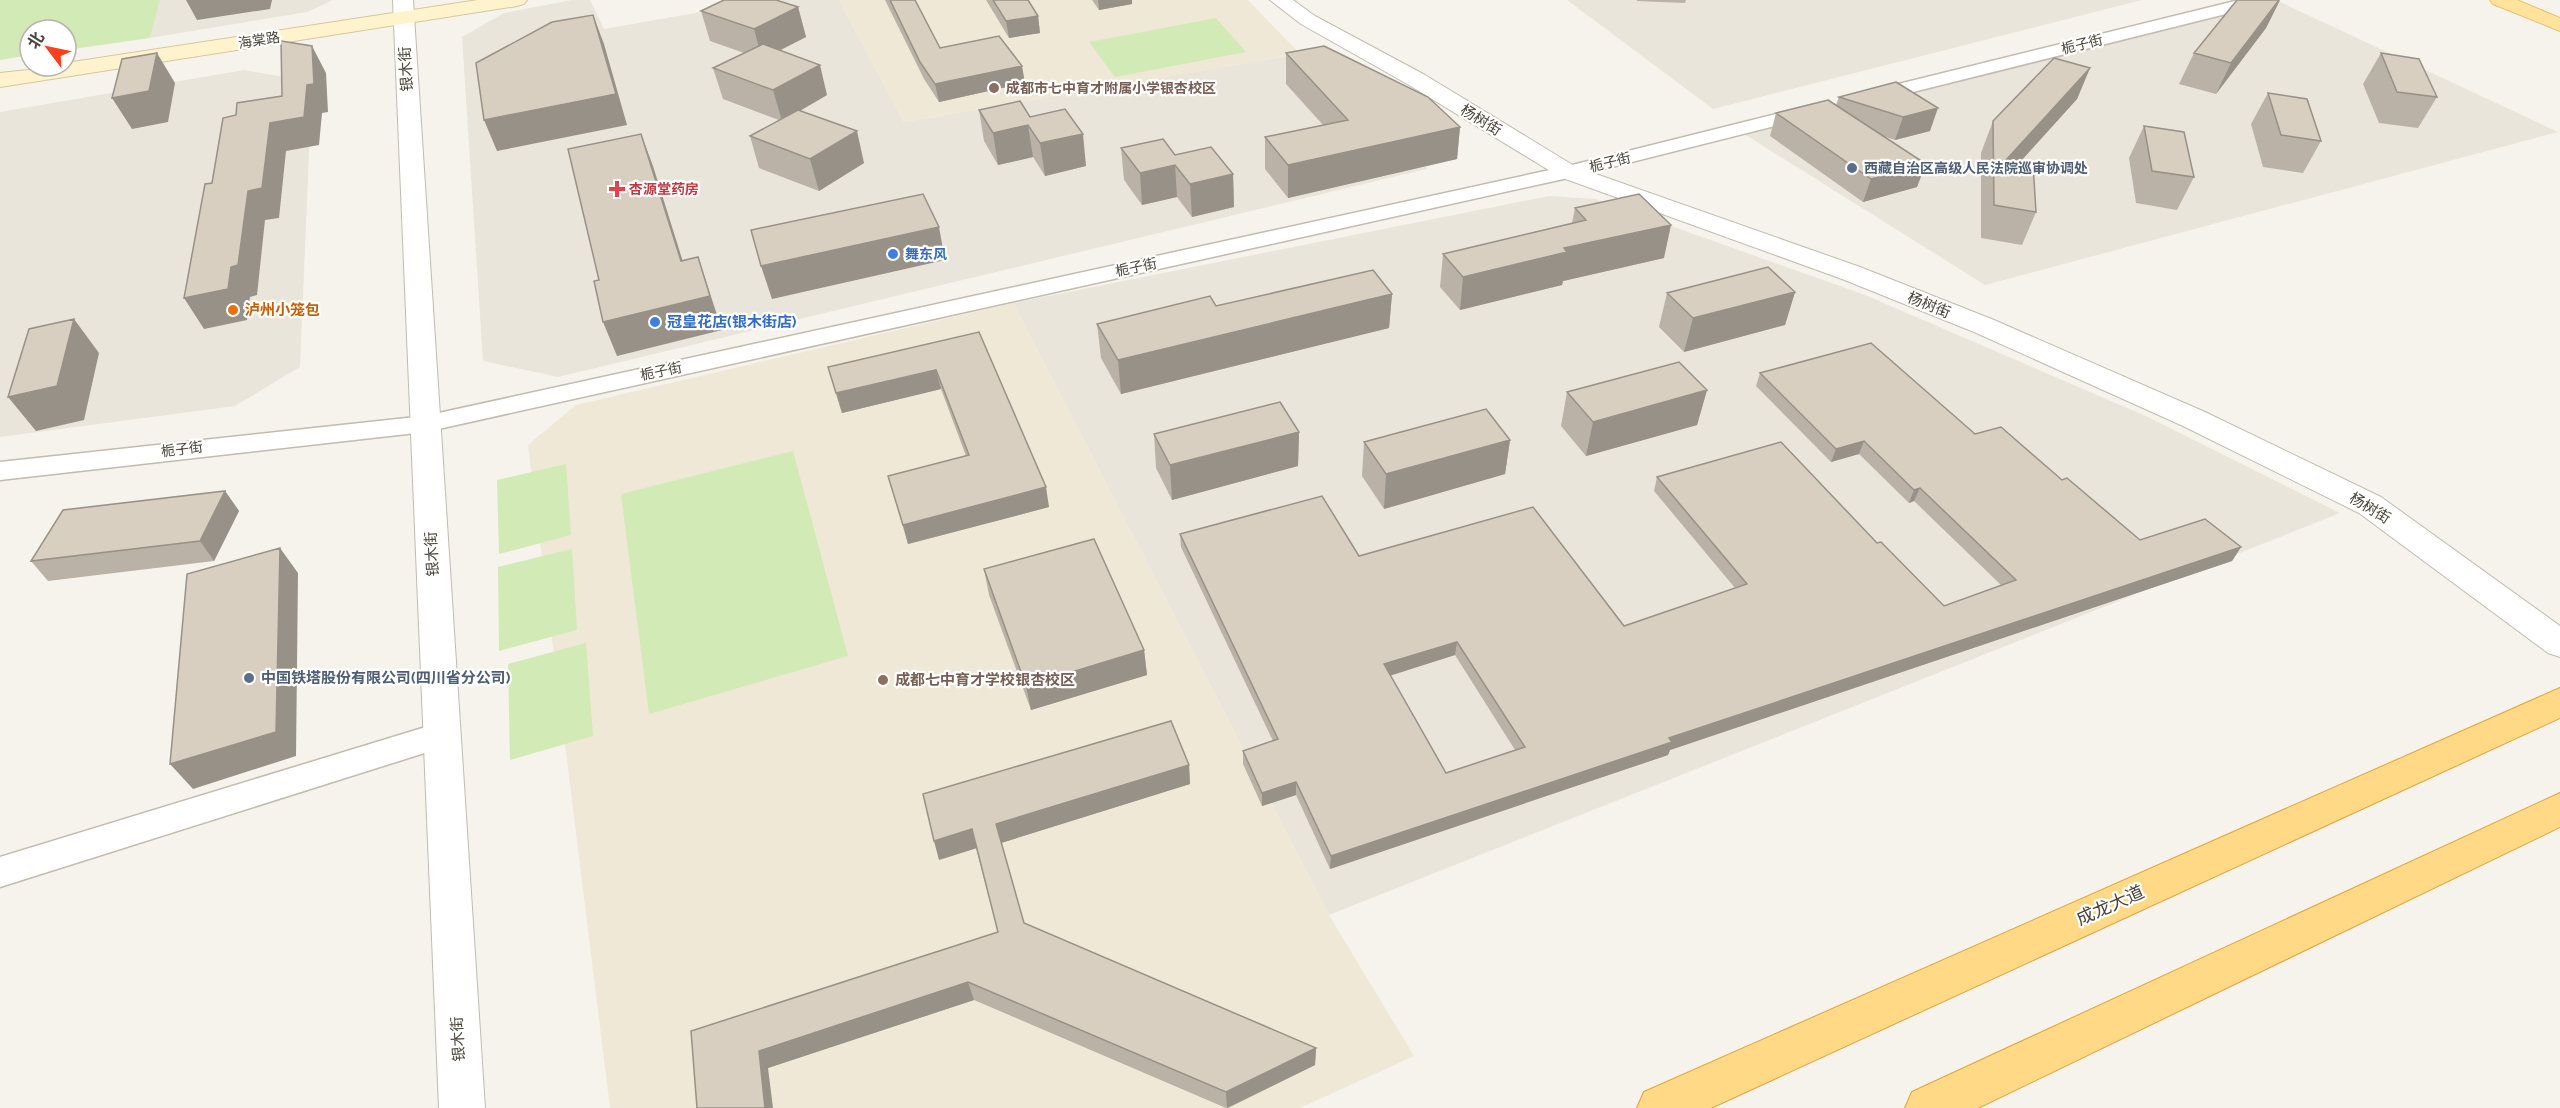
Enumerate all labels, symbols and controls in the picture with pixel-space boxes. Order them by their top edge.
north arrow [18,18,78,78]
text: 北 [23,28,48,52]
street label: 海棠路 [237,29,281,51]
street label: 栀子街 [2060,31,2104,57]
street label: 银木街 [396,46,416,92]
place label: 成都市七中育才附属小学银杏校区 [1006,80,1216,96]
marker: 成都市七中育才附属小学银杏校区 [987,81,1001,95]
street label: 杨树街 [1457,101,1505,139]
street label: 栀子街 [1588,149,1632,175]
place label: 西藏自治区高级人民法院巡审协调处 [1864,160,2088,176]
marker: 西藏自治区高级人民法院巡审协调处 [1845,161,1859,175]
place label: 杏源堂药房 [629,181,699,197]
marker: 杏源堂药房 [610,182,624,196]
place label: 舞东风 [905,246,947,262]
marker: 舞东风 [886,247,900,261]
street label: 栀子街 [1114,255,1158,279]
street label: 杨树街 [1905,288,1953,322]
place label: 泸州小笼包 [245,301,320,319]
marker: 泸州小笼包 [226,303,240,317]
place label: 冠皇花店(银木街店) [667,313,797,331]
marker: 冠皇花店(银木街店) [648,315,662,329]
street label: 栀子街 [639,359,683,383]
street label: 栀子街 [160,439,204,459]
street label: 杨树街 [2346,489,2394,527]
street label: 银木街 [422,531,442,577]
place label: 中国铁塔股份有限公司(四川省分公司) [261,669,511,687]
marker: 中国铁塔股份有限公司(四川省分公司) [242,671,256,685]
place label: 成都七中育才学校银杏校区 [895,671,1075,689]
marker: 成都七中育才学校银杏校区 [876,673,890,687]
street label: 成龙大道 [2073,881,2147,929]
street label: 银木街 [448,1016,468,1062]

